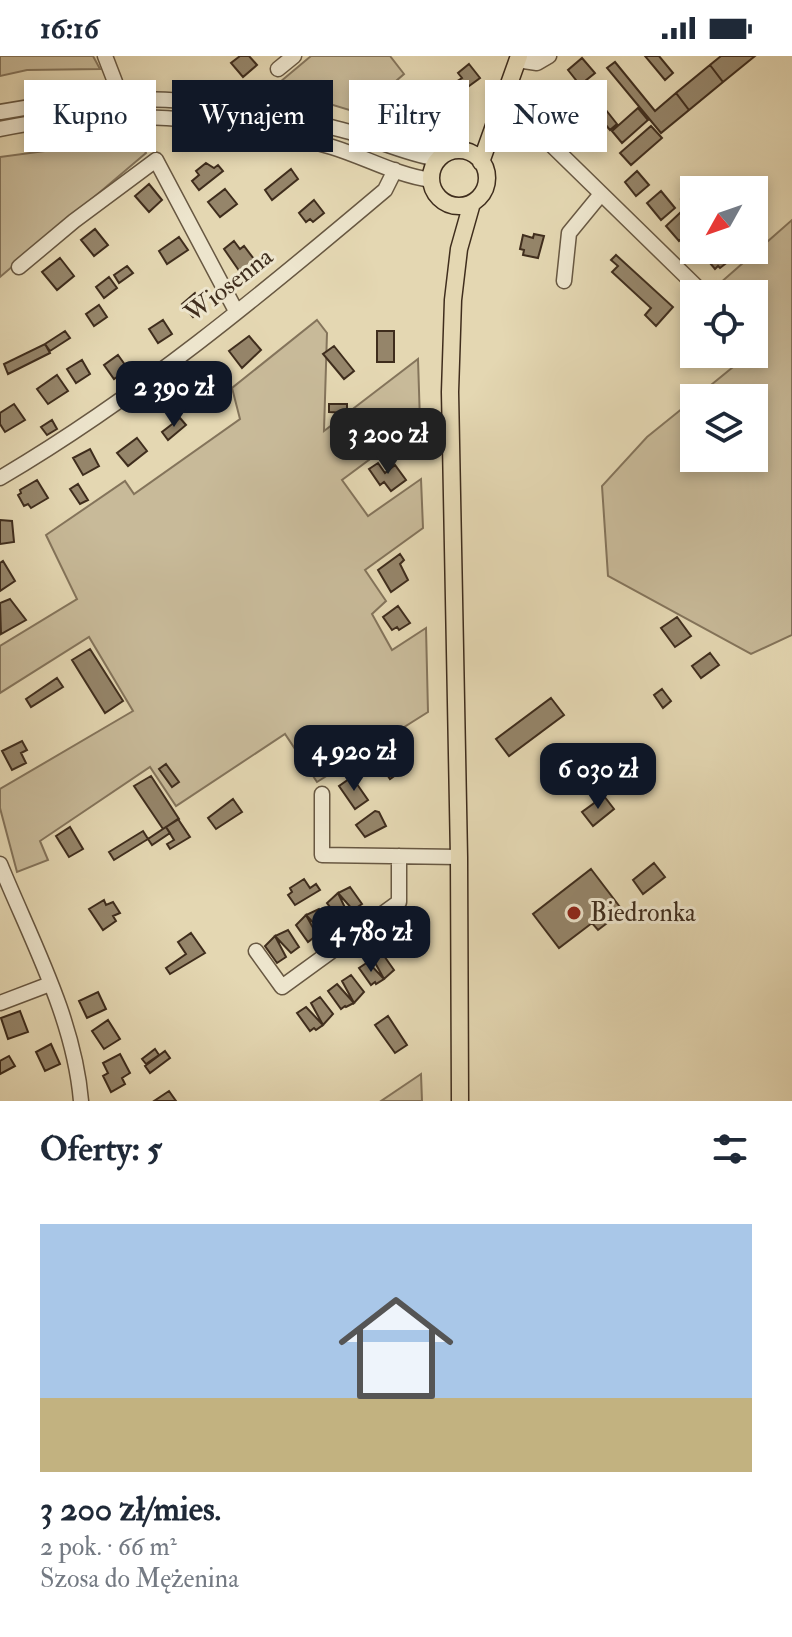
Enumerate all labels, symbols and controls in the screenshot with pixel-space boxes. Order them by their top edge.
text: 16:16 [40,10,99,47]
chip: Kupno [24,80,156,152]
chip: Wynajem [172,80,333,152]
chip: Filtry [349,80,469,152]
chip: Nowe [485,80,607,152]
north arrow [680,176,768,264]
map controls [680,176,768,472]
street label: Wiosenna [178,240,280,330]
button: locate [680,280,768,368]
pin: 2 390 zł [91,361,257,429]
text: 2 390 zł [134,371,214,403]
button: layers [680,384,768,472]
pin: 3 200 zł [305,408,471,476]
text: 3 200 zł [348,418,428,450]
pin: 4 920 zł [271,725,437,793]
text: 4 920 zł [312,735,396,767]
pin: 6 030 zł [515,743,681,811]
text: 6 030 zł [558,753,638,785]
place label: Biedronka [590,897,696,929]
marker: Biedronka [565,904,583,922]
pin: 4 780 zł [288,906,454,974]
text: 4 780 zł [330,916,412,948]
icon: filters [708,1127,752,1171]
text: Oferty: 5 [40,1128,162,1171]
icon: home [324,1276,468,1420]
text: 3 200 zł/mies. [40,1488,221,1531]
text: 2 pok. · 66 m² [40,1531,177,1563]
text: Szosa do Mężenina [40,1563,239,1595]

